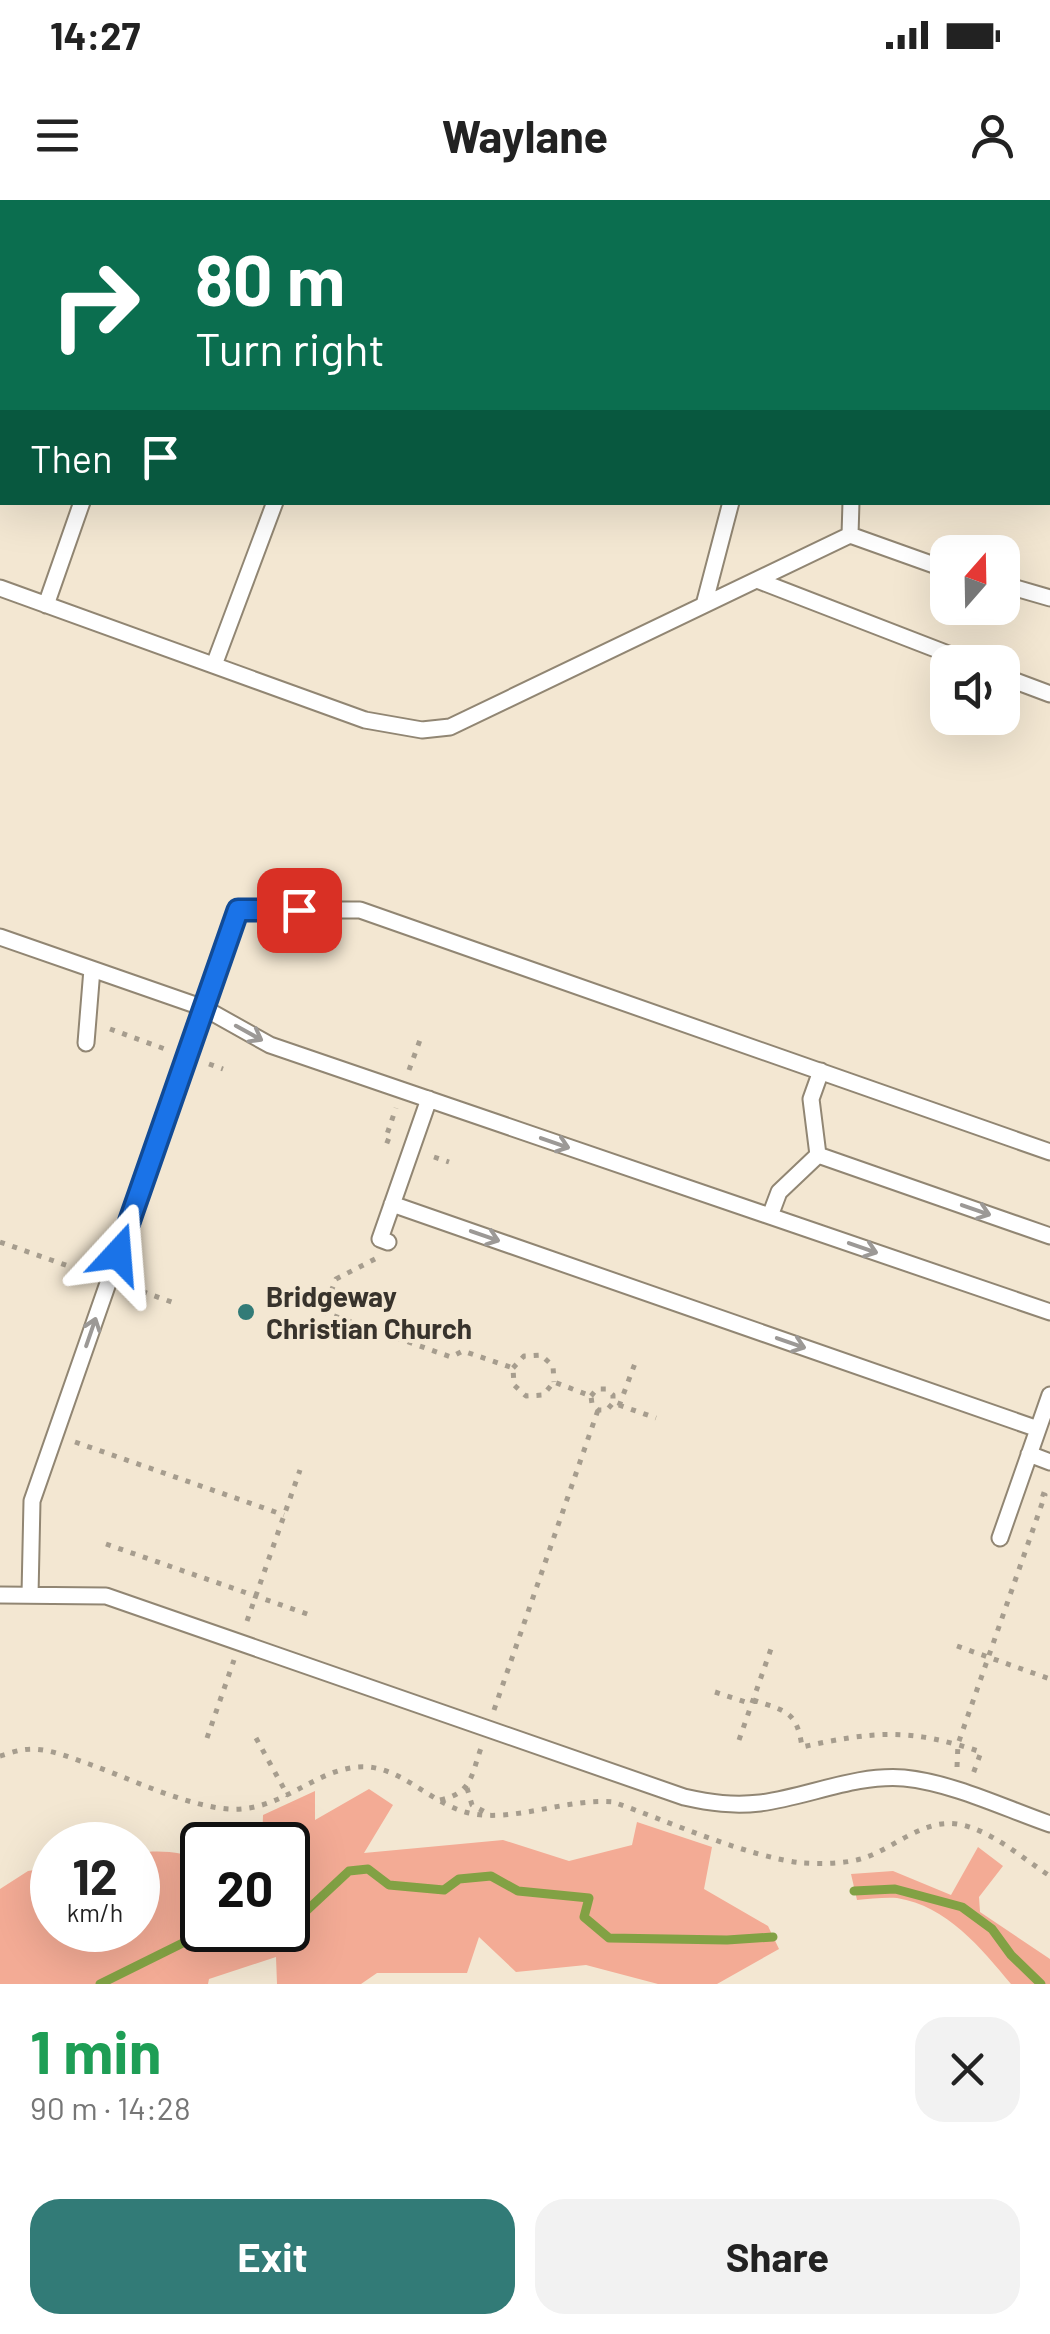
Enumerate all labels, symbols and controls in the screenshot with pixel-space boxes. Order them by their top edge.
text: 14:27 [50,12,140,58]
icon: menu [30,108,85,163]
text: Waylane [442,108,608,162]
icon: person [965,108,1020,163]
text: 80 m [195,236,345,320]
icon: right [30,240,160,370]
text: Turn right [195,321,385,375]
icon: arrive [133,430,188,485]
text: Then [30,435,113,481]
north arrow [930,535,1020,625]
map controls [930,535,1020,735]
button: sound [930,645,1020,735]
pin [257,868,342,953]
icon: arrive [272,883,327,938]
one-way arrow [234,1024,264,1044]
one-way arrow [539,1135,571,1153]
position arrow [66,1202,170,1306]
one-way arrow [960,1202,991,1220]
one-way arrow [468,1229,500,1247]
one-way arrow [846,1240,878,1258]
place label: Bridgeway Christian Church [266,1279,472,1345]
marker: Bridgeway Christian Church [235,1301,257,1323]
one-way arrow [83,1318,101,1349]
one-way arrow [775,1336,807,1354]
speed limit sign: 20 [180,1822,310,1952]
text: 12 [72,1845,118,1905]
text: km/h [67,1897,123,1927]
text: 1 min [30,2014,161,2086]
button: close [915,2017,1020,2122]
text: 90 m · 14:28 [30,2088,191,2126]
button: Exit [30,2199,515,2314]
button: Share [535,2199,1020,2314]

